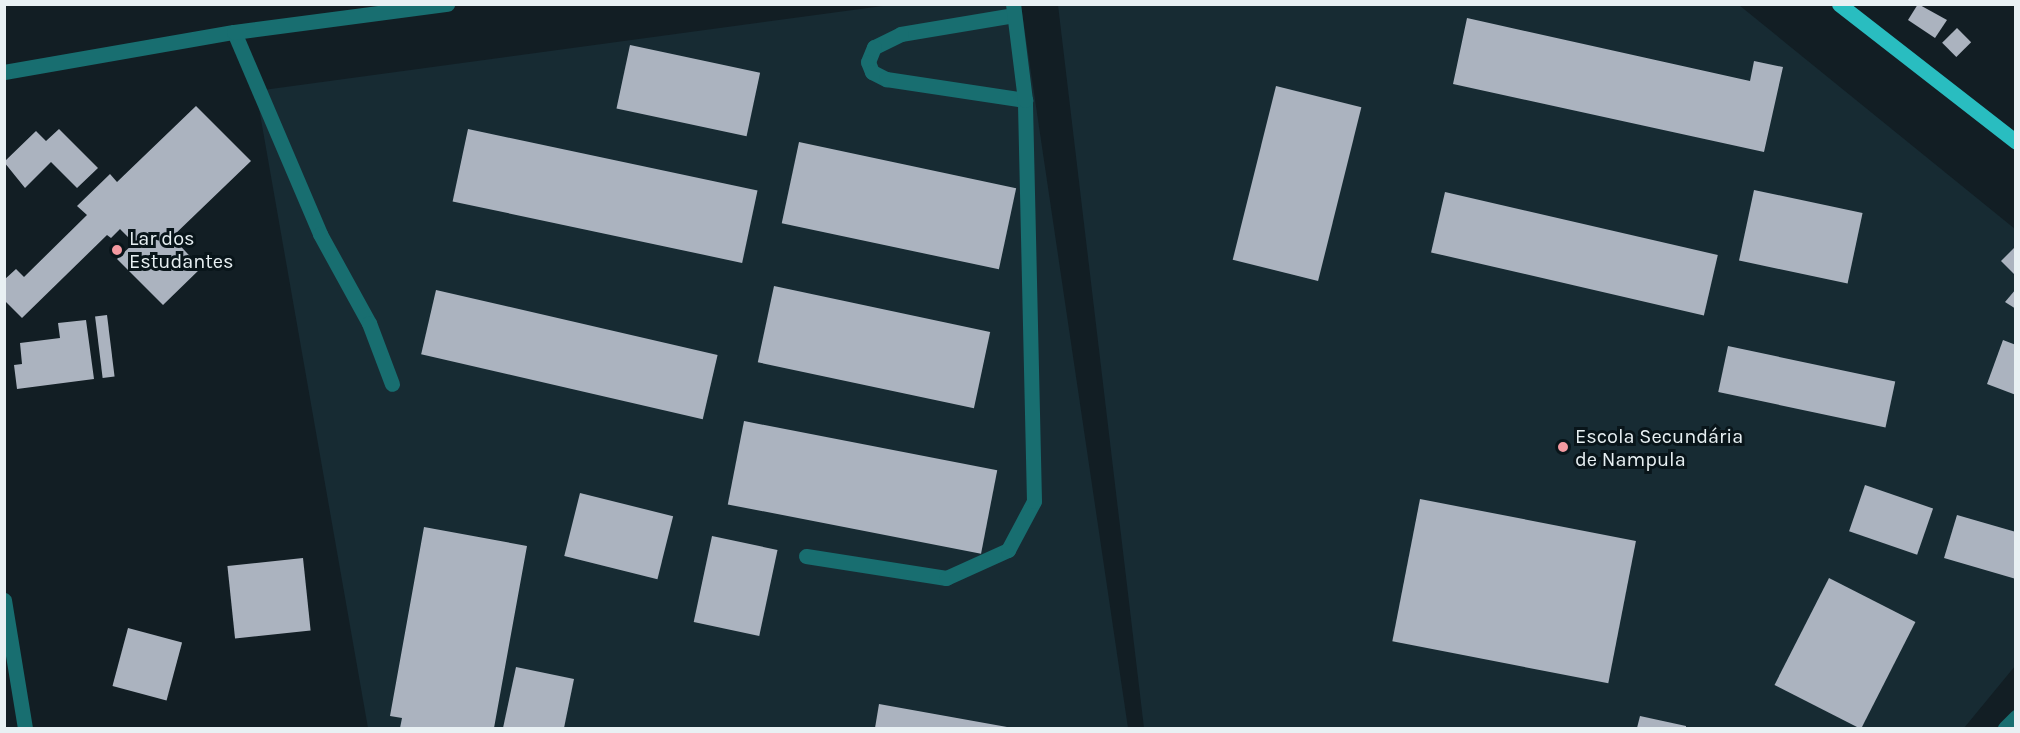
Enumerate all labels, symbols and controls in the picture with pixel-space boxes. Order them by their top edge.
place label: Lar dos Estudantes [129,226,234,273]
marker: Lar dos Estudantes [110,243,124,257]
place label: Escola Secundária de Nampula [1575,424,1743,471]
marker: Escola Secundária de Nampula [1556,440,1570,454]

